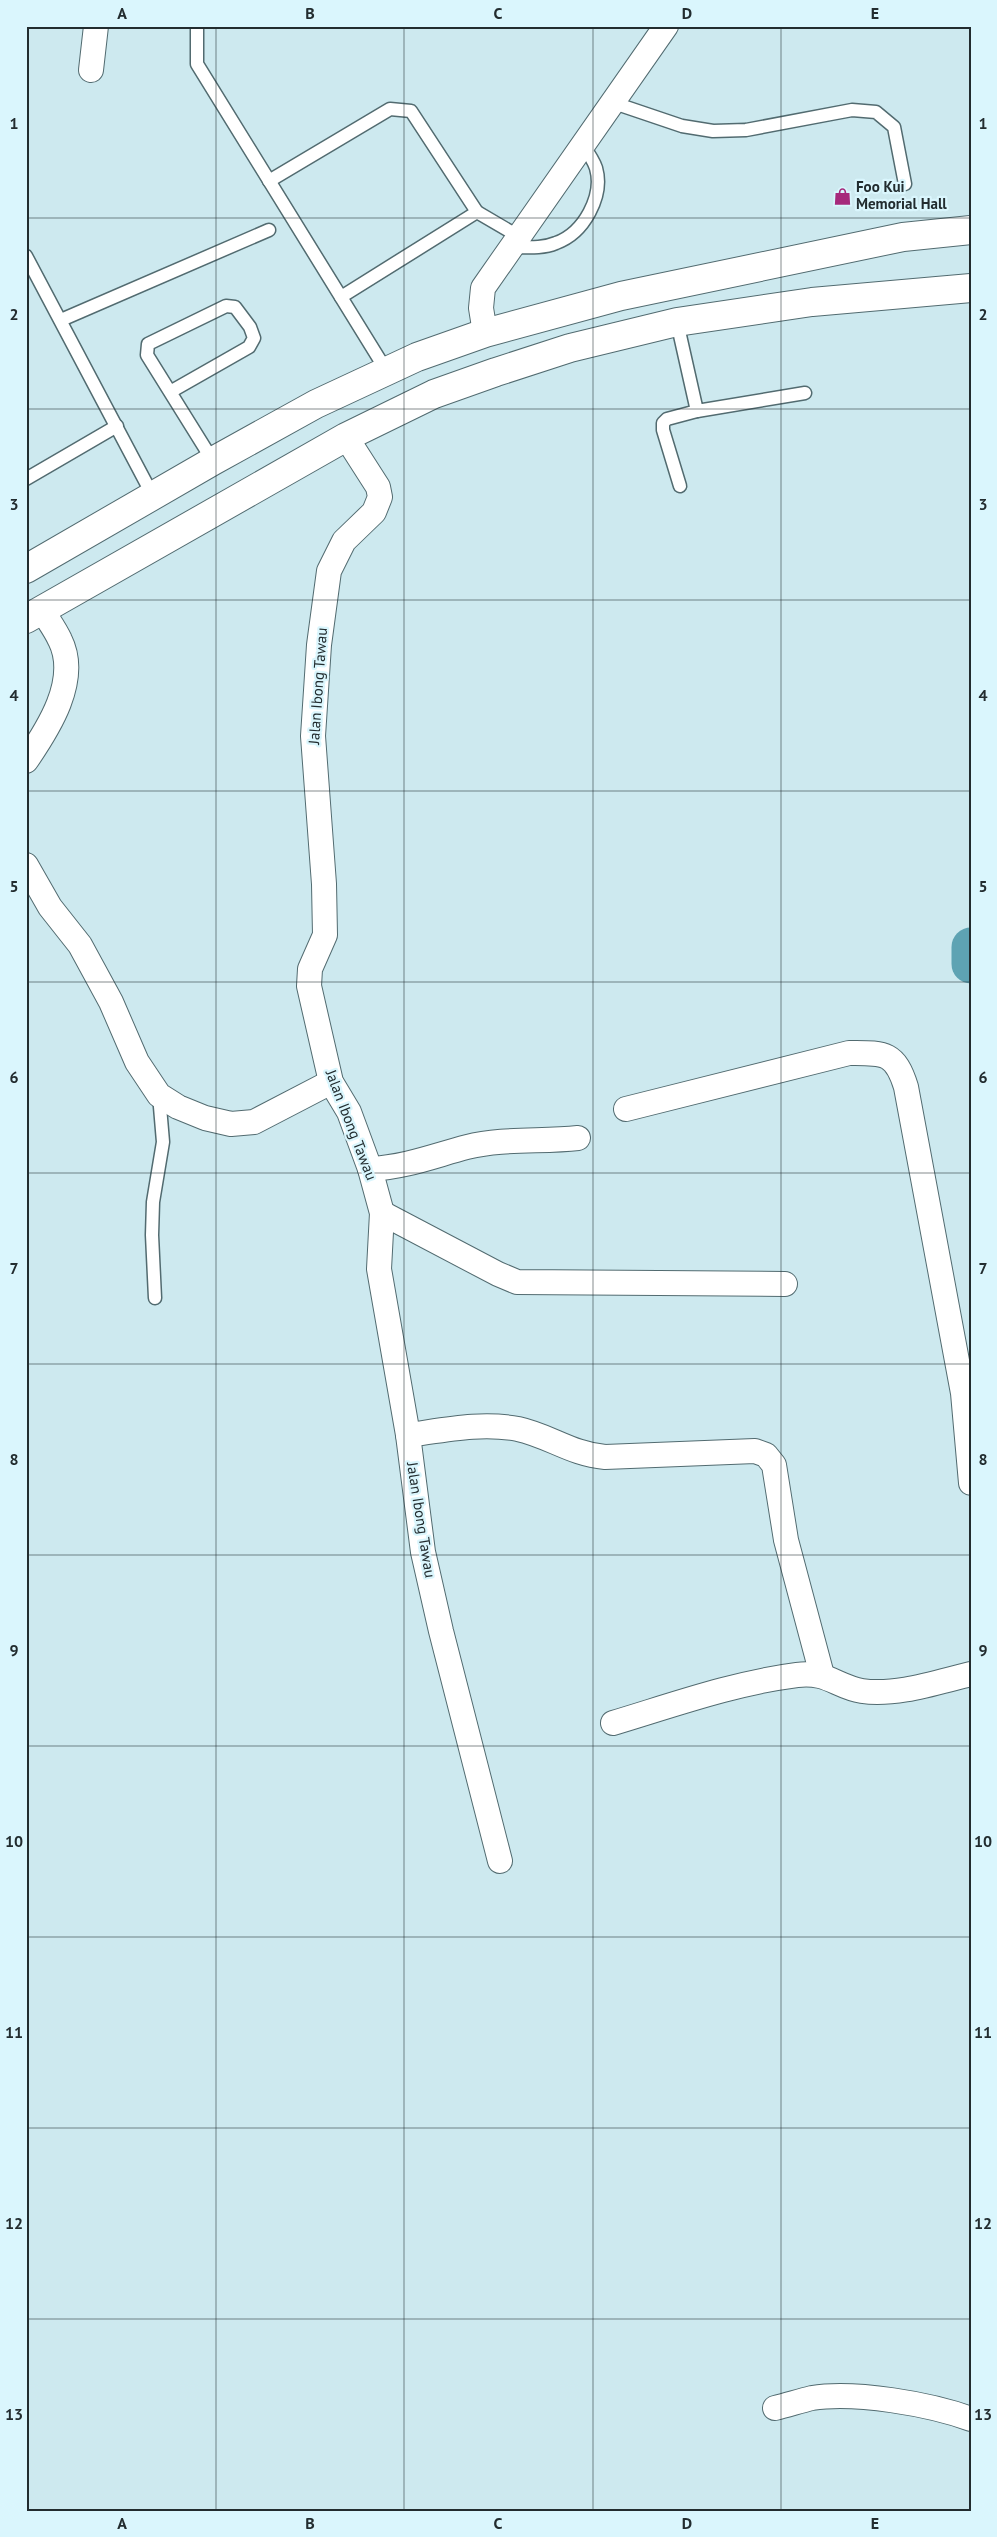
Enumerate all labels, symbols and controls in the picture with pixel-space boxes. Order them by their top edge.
text: A [117,3,127,23]
text: B [305,3,315,23]
text: C [494,3,503,23]
text: D [682,3,692,23]
text: E [871,3,879,23]
text: 1 [9,113,19,133]
text: 1 [978,113,988,133]
place label: Foo Kui Memorial Hall [856,177,947,213]
shop icon: Foo Kui Memorial Hall [832,186,852,206]
text: 2 [9,304,19,324]
text: 2 [978,304,988,324]
text: 3 [9,494,19,514]
text: 3 [978,494,988,514]
street label: Jalan Ibong Tawau [304,627,331,746]
text: 4 [9,685,19,705]
text: 4 [978,685,988,705]
text: 5 [9,876,19,896]
text: 5 [978,876,988,896]
street label: Jalan Ibong Tawau [321,1066,381,1183]
text: 6 [9,1067,19,1087]
text: 6 [978,1067,988,1087]
text: 7 [9,1258,19,1278]
text: 7 [978,1258,988,1278]
text: 8 [9,1449,19,1469]
text: 8 [978,1449,988,1469]
street label: Jalan Ibong Tawau [403,1460,440,1579]
text: 9 [9,1640,19,1660]
text: 9 [978,1640,988,1660]
text: 10 [5,1831,23,1851]
text: 10 [974,1831,992,1851]
text: 11 [5,2022,23,2042]
text: 11 [974,2022,992,2042]
text: 12 [5,2213,23,2233]
text: 12 [974,2213,992,2233]
text: 13 [5,2404,23,2424]
text: 13 [974,2404,992,2424]
text: A [117,2513,127,2533]
text: B [305,2513,315,2533]
text: C [494,2513,503,2533]
text: D [682,2513,692,2533]
text: E [871,2513,879,2533]

